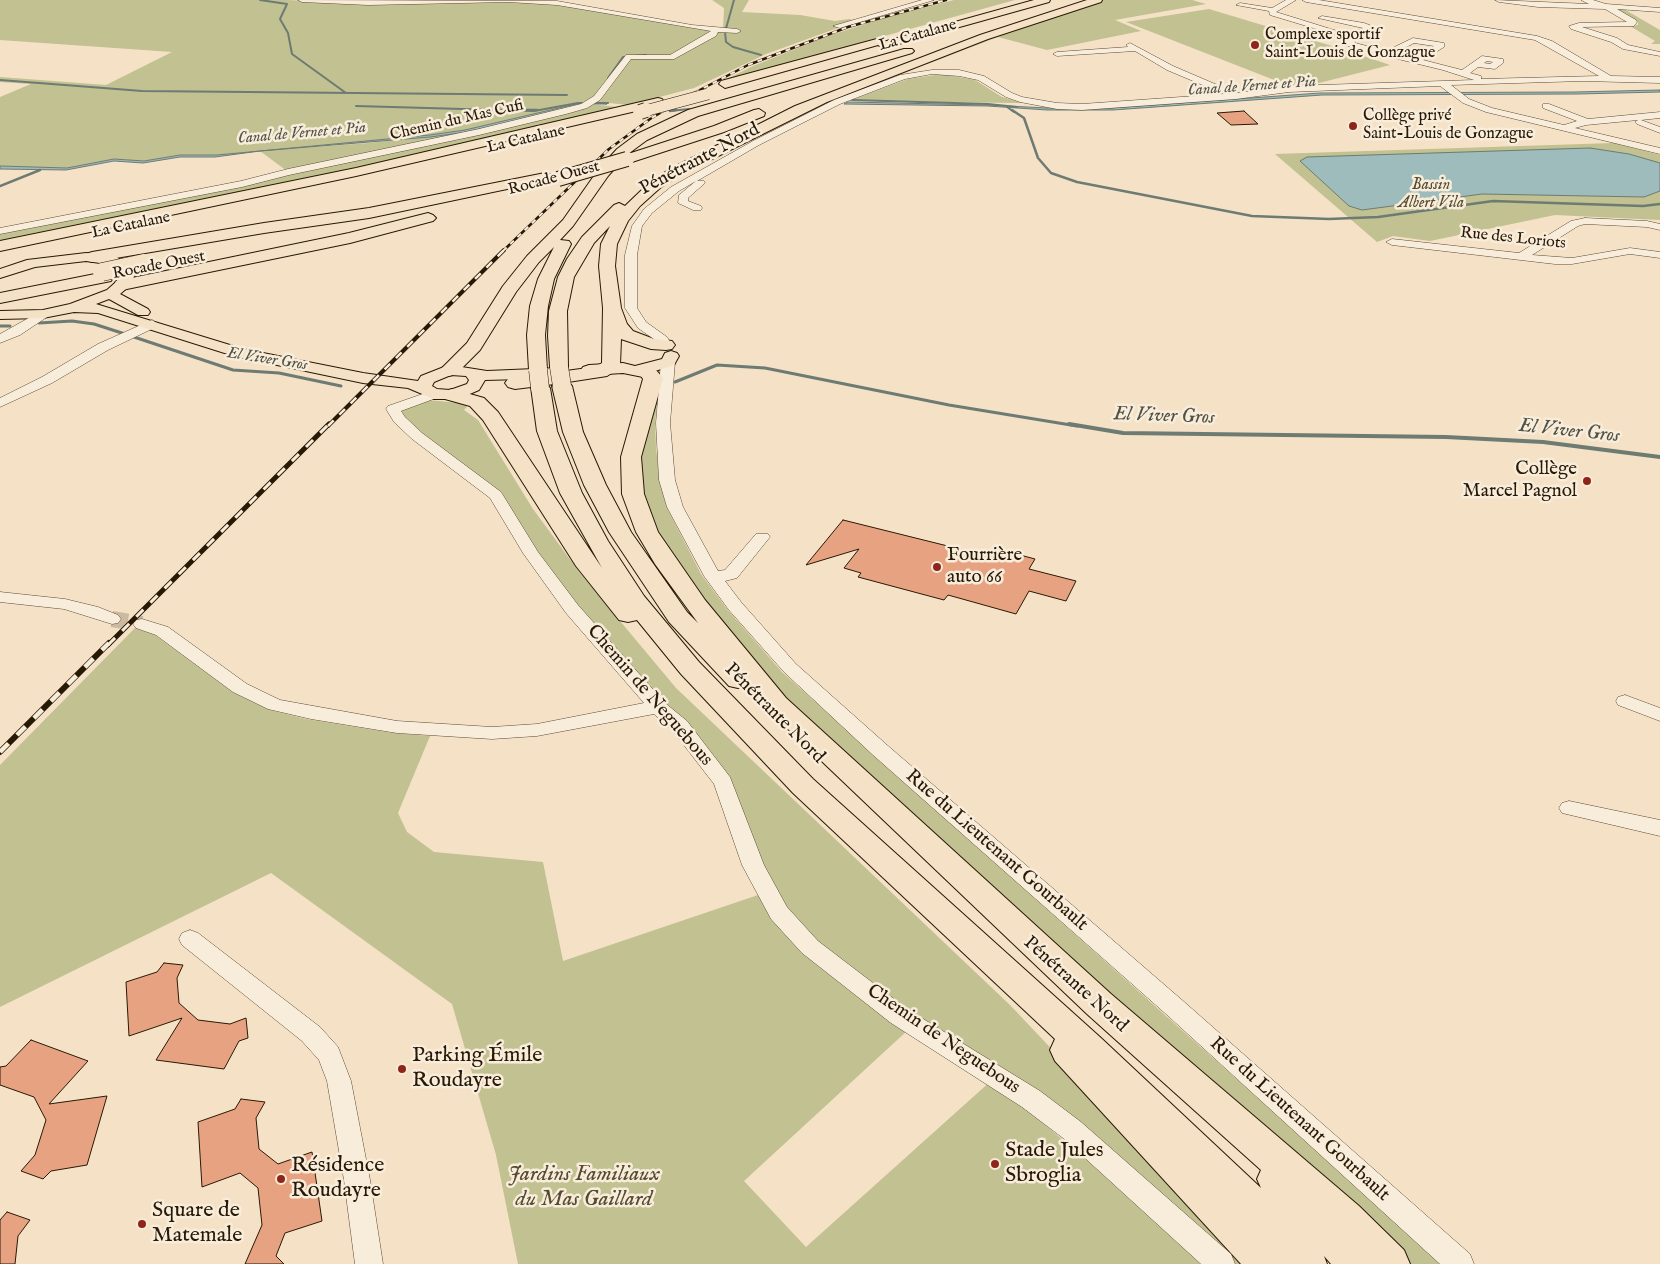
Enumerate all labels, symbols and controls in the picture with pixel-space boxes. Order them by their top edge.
street label: La Catalane [877,16,959,56]
place label: Complexe sportif Saint-Louis de Gonzague [1265,26,1435,64]
marker: Complexe sportif Saint-Louis de Gonzague [1249,39,1261,51]
water label: Canal de Vernet et Pia [1187,73,1317,101]
street label: Chemin du Mas Cufi [388,96,526,146]
place label: Collège privé Saint-Louis de Gonzague [1363,107,1533,145]
water label: Canal de Vernet et Pia [237,119,367,149]
street label: Pénétrante Nord [636,119,764,201]
marker: Collège privé Saint-Louis de Gonzague [1347,120,1359,132]
street label: La Catalane [485,122,567,158]
street label: Rocade Ouest [506,158,602,200]
park label: Bassin Albert Vila [1398,176,1464,214]
street label: La Catalane [90,208,172,244]
street label: Rue des Loriots [1459,224,1567,254]
street label: Rocade Ouest [111,248,207,284]
water label: El Viver Gros [225,344,309,376]
water label: El Viver Gros [1113,403,1215,431]
water label: El Viver Gros [1517,415,1621,449]
place label: Collège Marcel Pagnol [1463,459,1577,503]
marker: Collège Marcel Pagnol [1581,475,1593,487]
place label: Fourrière auto 66 [947,545,1022,589]
marker: Fourrière auto 66 [931,561,943,573]
street label: Chemin de Neguebous [581,621,717,771]
street label: Pénétrante Nord [719,659,829,769]
street label: Rue du Lieutenant Gourbault [900,765,1092,937]
street label: Pénétrante Nord [1018,932,1132,1038]
street label: Chemin de Neguebous [862,980,1024,1100]
street label: Rue du Lieutenant Gourbault [1204,1033,1394,1207]
place label: Parking Émile Roudayre [412,1043,542,1094]
marker: Parking Émile Roudayre [396,1063,408,1075]
place label: Stade Jules Sbroglia [1005,1138,1104,1190]
place label: Résidence Roudayre [291,1153,384,1204]
marker: Stade Jules Sbroglia [989,1158,1001,1170]
park label: Jardins Familiaux du Mas Gaillard [508,1162,660,1214]
marker: Résidence Roudayre [275,1173,287,1185]
place label: Square de Matemale [152,1198,242,1250]
marker: Square de Matemale [136,1218,148,1230]

